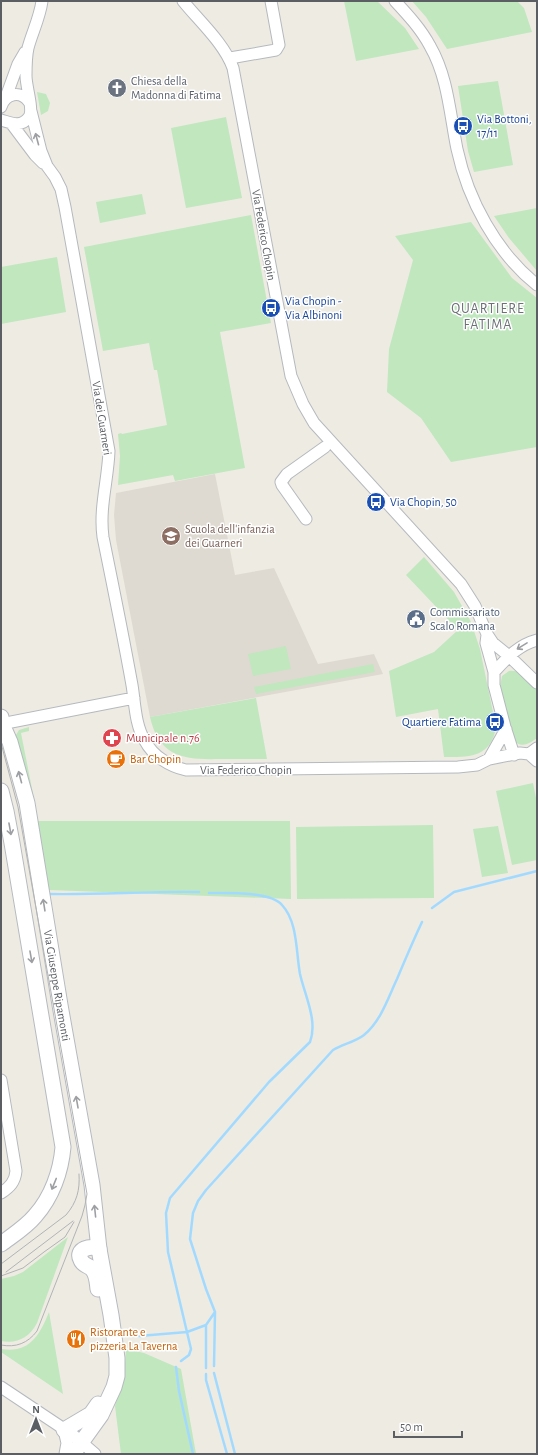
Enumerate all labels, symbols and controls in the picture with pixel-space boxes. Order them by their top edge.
place label: Chiesa della Madonna di Fatima [131,75,221,101]
church icon: Chiesa della Madonna di Fatima [106,77,128,99]
place label: Via Bottoni, 17/11 [477,113,532,139]
bus stop icon: Via Bottoni, 17/11 [452,115,474,137]
one-way arrow [33,132,40,145]
street label: Via Federico Chopin [250,189,278,281]
place label: Via Chopin - Via Albinoni [285,295,342,321]
bus stop icon: Via Chopin - Via Albinoni [260,297,282,319]
district label: QUARTIERE FATIMA [451,302,525,332]
street label: Via dei Guarneri [90,380,114,456]
bus stop icon: Via Chopin, 50 [365,491,387,513]
place label: Via Chopin, 50 [390,496,457,508]
place label: Scuola dell'infanzia dei Guarneri [185,523,275,549]
school or university icon: Scuola dell'infanzia dei Guarneri [160,525,182,547]
place label: Commissariato Scalo Romana [430,606,500,632]
public building icon: Commissariato Scalo Romana [405,608,427,630]
one-way arrow [517,642,528,650]
bus stop icon: Quartiere Fatima [484,711,506,733]
place label: Quartiere Fatima [402,716,481,729]
pharmacy icon: Municipale n.76 [101,727,123,749]
place label: Municipale n.76 [126,732,200,744]
cafe icon: Bar Chopin [105,748,127,770]
place label: Bar Chopin [130,753,181,765]
street label: Via Federico Chopin [200,764,292,776]
one-way arrow [16,771,23,784]
one-way arrow [6,822,14,835]
one-way arrow [39,899,47,912]
street label: Via Giuseppe Ripamonti [42,929,72,1042]
one-way arrow [28,950,36,963]
one-way arrow [73,1096,81,1109]
one-way arrow [49,1178,57,1190]
one-way arrow [91,1205,98,1218]
place label: Ristorante e pizzeria La Taverna [90,1326,178,1352]
restaurant icon: Ristorante e pizzeria La Taverna [65,1328,87,1350]
north arrow [16,1399,56,1439]
text: N [32,1404,40,1415]
scale bar [394,1413,462,1439]
text: 50 m [400,1421,423,1433]

